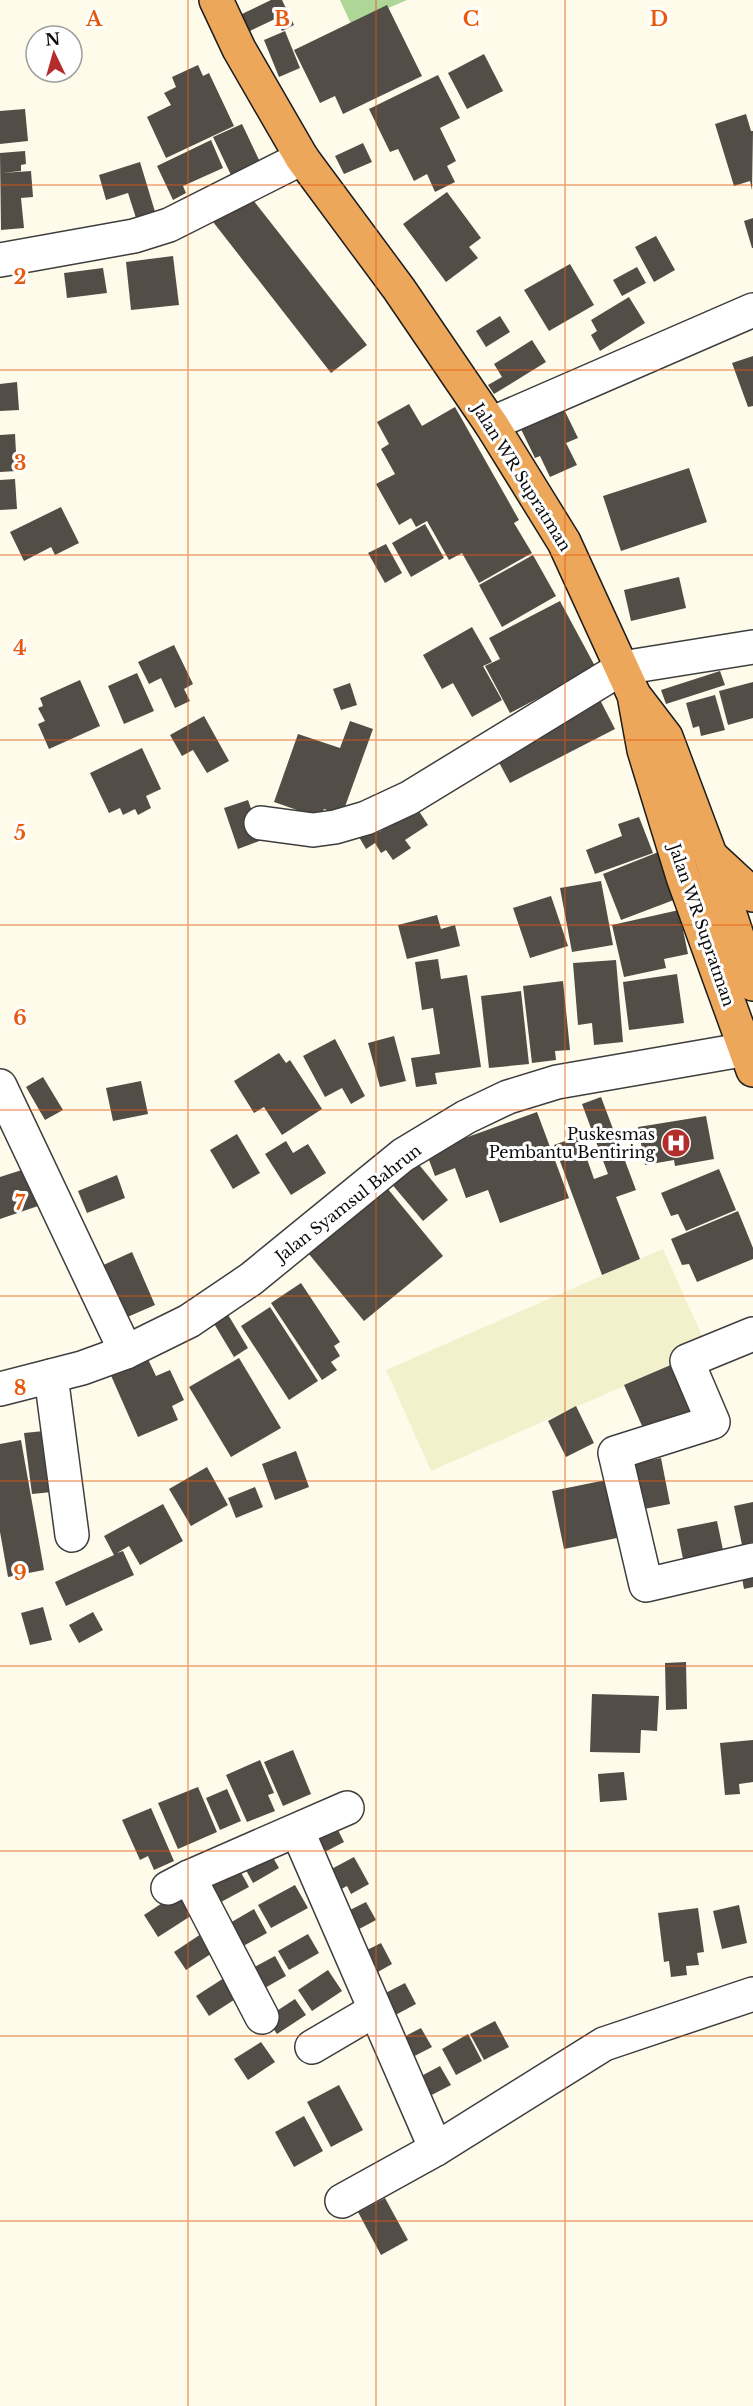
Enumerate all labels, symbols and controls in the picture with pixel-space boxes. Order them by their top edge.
text: A [85,7,103,31]
text: B [274,7,290,31]
text: C [463,7,479,31]
text: D [650,7,668,31]
north arrow [24,24,84,84]
text: N [44,28,61,50]
text: 2 [13,265,27,289]
street label: Jalan WR Supratman [467,398,576,555]
text: 3 [14,451,26,475]
text: 4 [13,636,27,660]
text: 5 [14,821,26,845]
street label: Jalan WR Supratman [664,839,739,1009]
text: 6 [13,1006,27,1030]
place label: Puskesmas Pembantu Bentiring [489,1124,655,1162]
hospital icon: Puskesmas Pembantu Bentiring [660,1127,692,1159]
street label: Jalan Syamsul Bahrun [269,1140,425,1267]
text: 7 [15,1191,26,1215]
text: 8 [14,1376,26,1400]
text: 9 [13,1561,27,1585]

